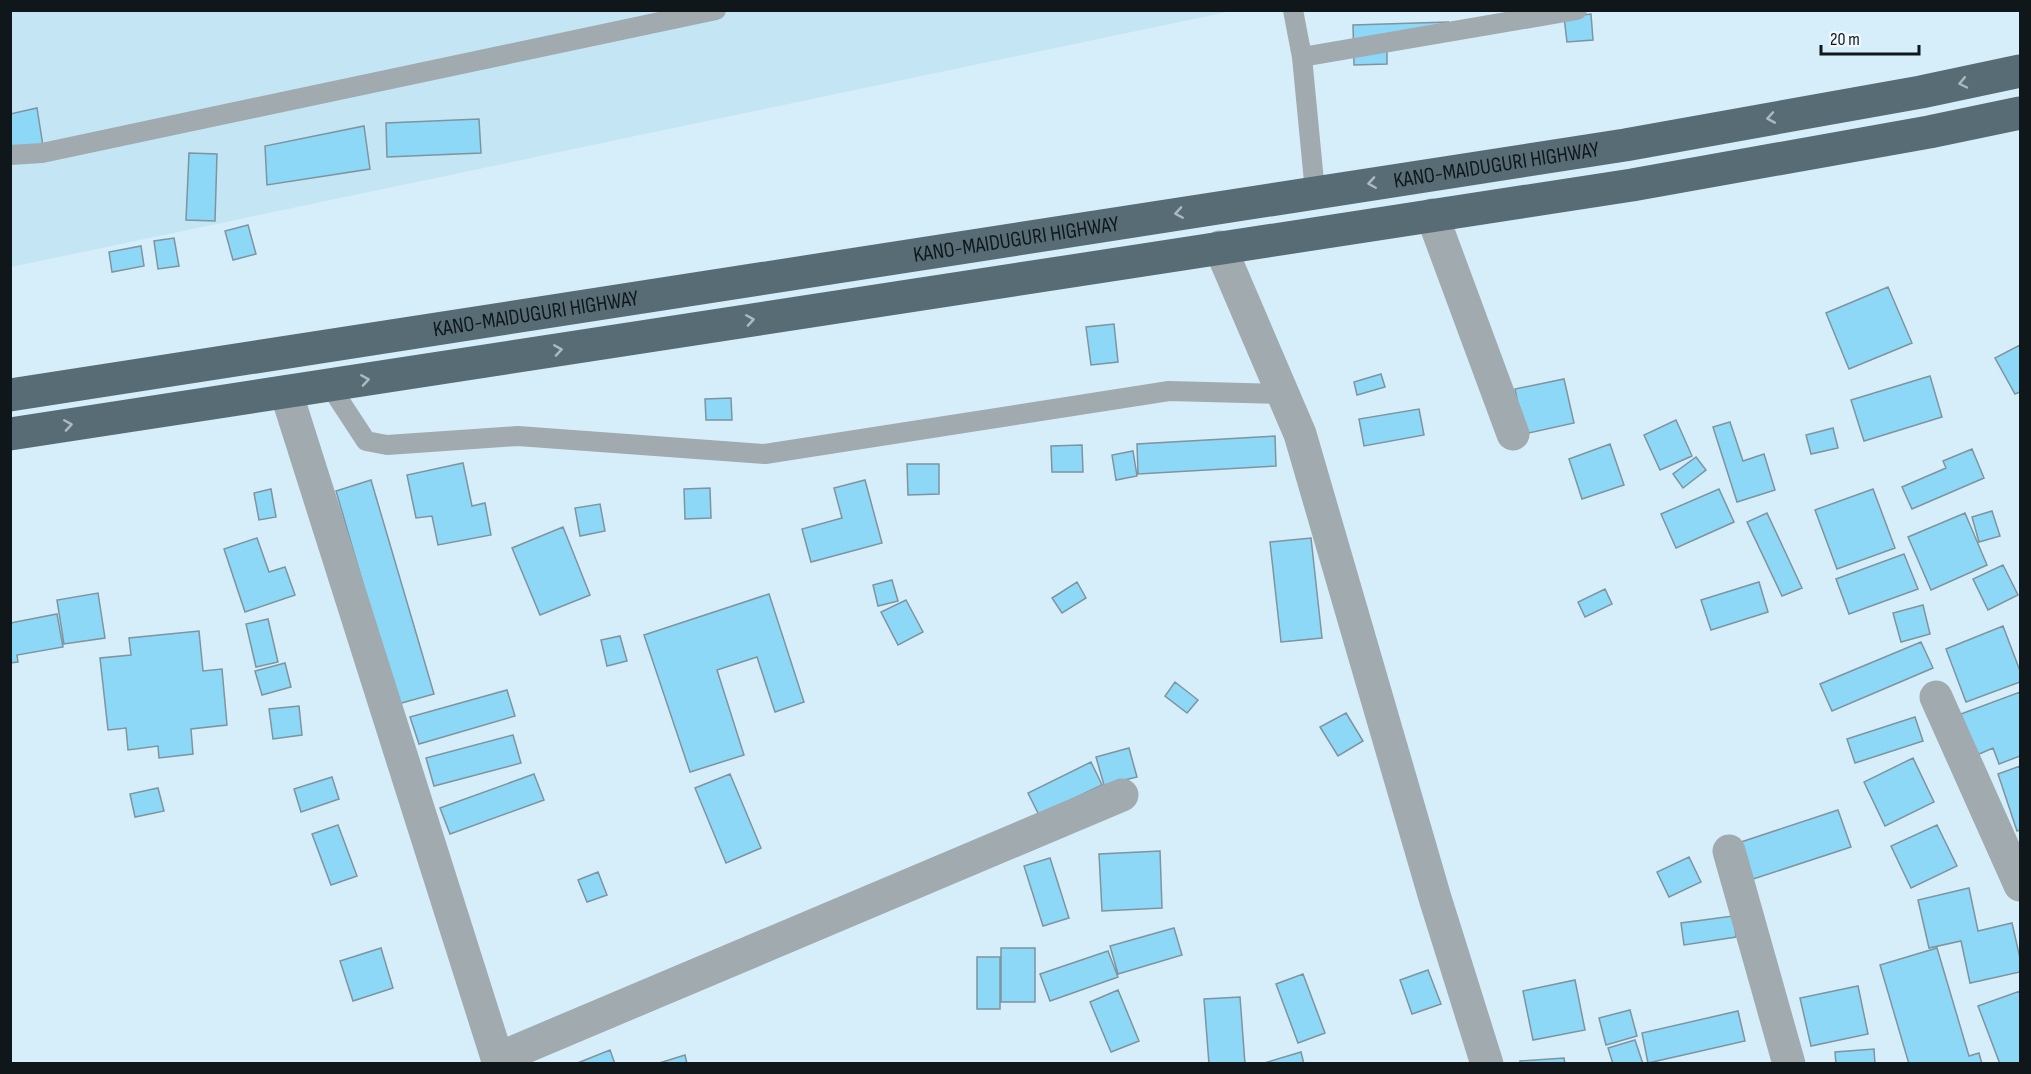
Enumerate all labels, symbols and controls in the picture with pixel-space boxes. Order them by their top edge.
scale bar [1821,18,1918,56]
text: 20 m [1830,29,1860,50]
one-way arrow [1958,76,1968,89]
one-way arrow [1767,112,1776,124]
street label: KANO-MAIDUGURI HIGHWAY [1392,136,1601,194]
one-way arrow [1367,177,1376,189]
one-way arrow [1174,206,1184,218]
street label: KANO-MAIDUGURI HIGHWAY [911,210,1121,268]
street label: KANO-MAIDUGURI HIGHWAY [431,284,640,343]
one-way arrow [746,315,755,327]
one-way arrow [553,345,562,357]
one-way arrow [360,375,370,387]
one-way arrow [64,420,73,432]

